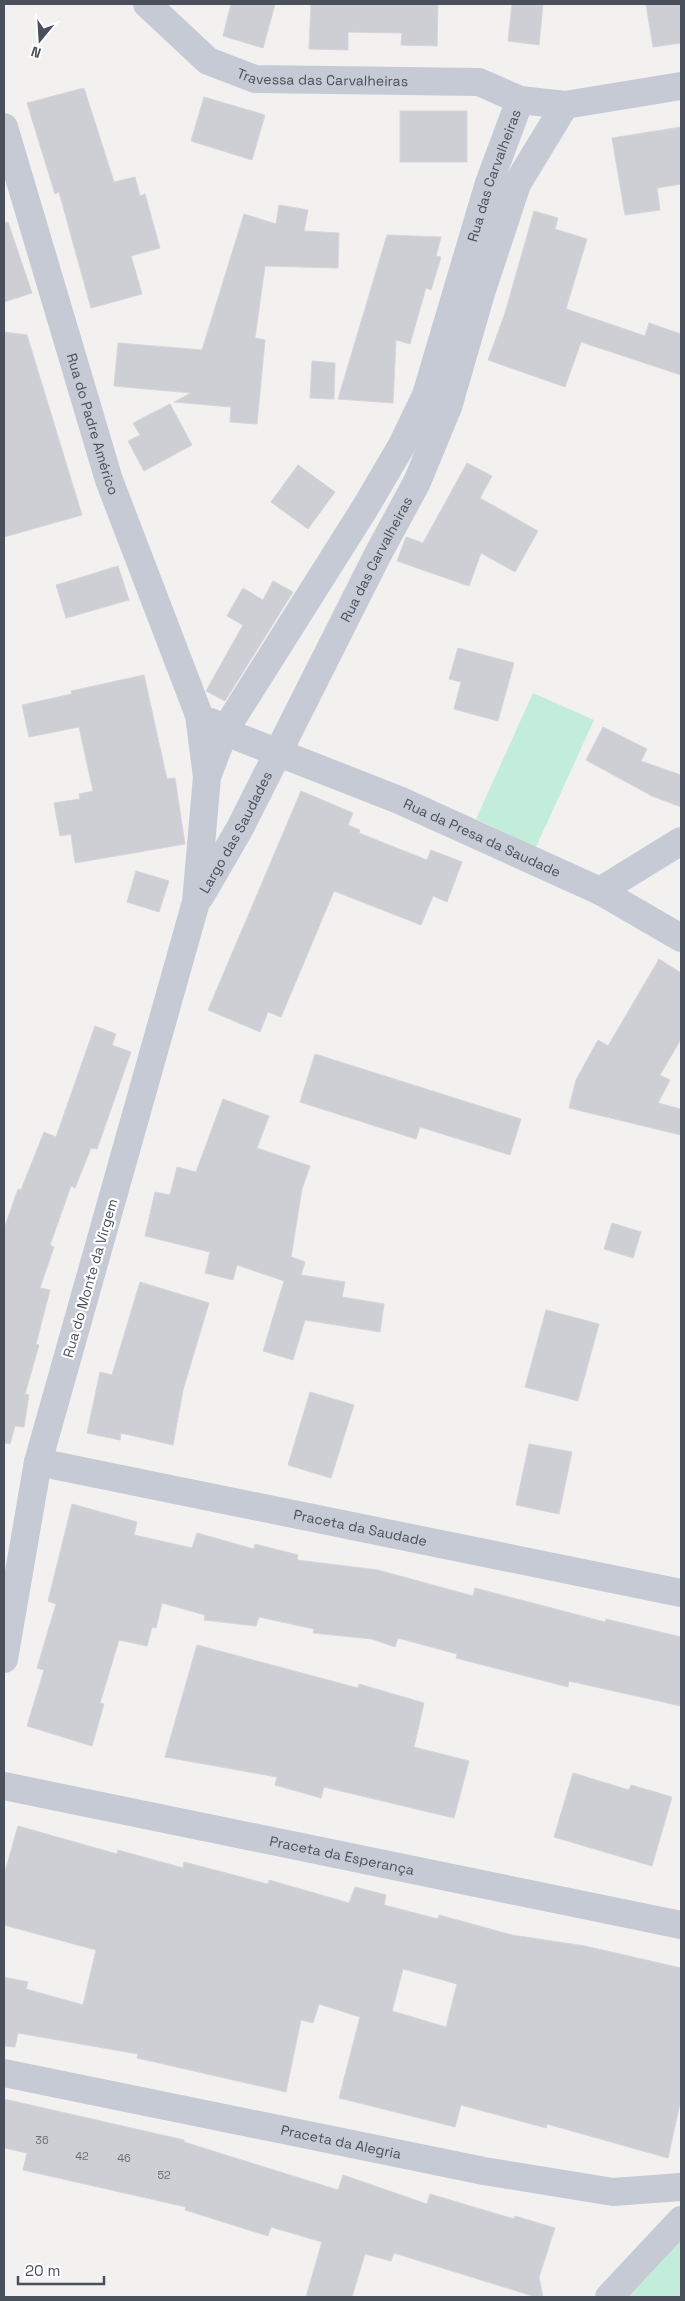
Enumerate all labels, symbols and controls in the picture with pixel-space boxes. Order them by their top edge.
north arrow [15,15,65,65]
text: N [29,42,43,62]
street label: Travessa das Carvalheiras [234,64,408,90]
street label: Rua das Carvalheiras [463,107,525,244]
street label: Rua do Padre Américo [63,351,123,498]
street label: Rua das Carvalheiras [336,493,416,625]
street label: Largo das Saudades [195,768,276,897]
street label: Rua da Presa da Saudade [401,794,563,881]
street label: Rua do Monte da Virgem [59,1196,121,1360]
street label: Praceta da Saudade [292,1505,429,1550]
street label: Praceta da Esperança [268,1832,416,1879]
street label: Praceta da Alegria [279,2121,403,2163]
house number: 36 [35,2133,49,2147]
house number: 42 [75,2149,89,2163]
house number: 46 [117,2151,131,2165]
house number: 52 [157,2168,171,2182]
scale bar [18,2254,104,2286]
text: 20 m [25,2261,60,2280]

